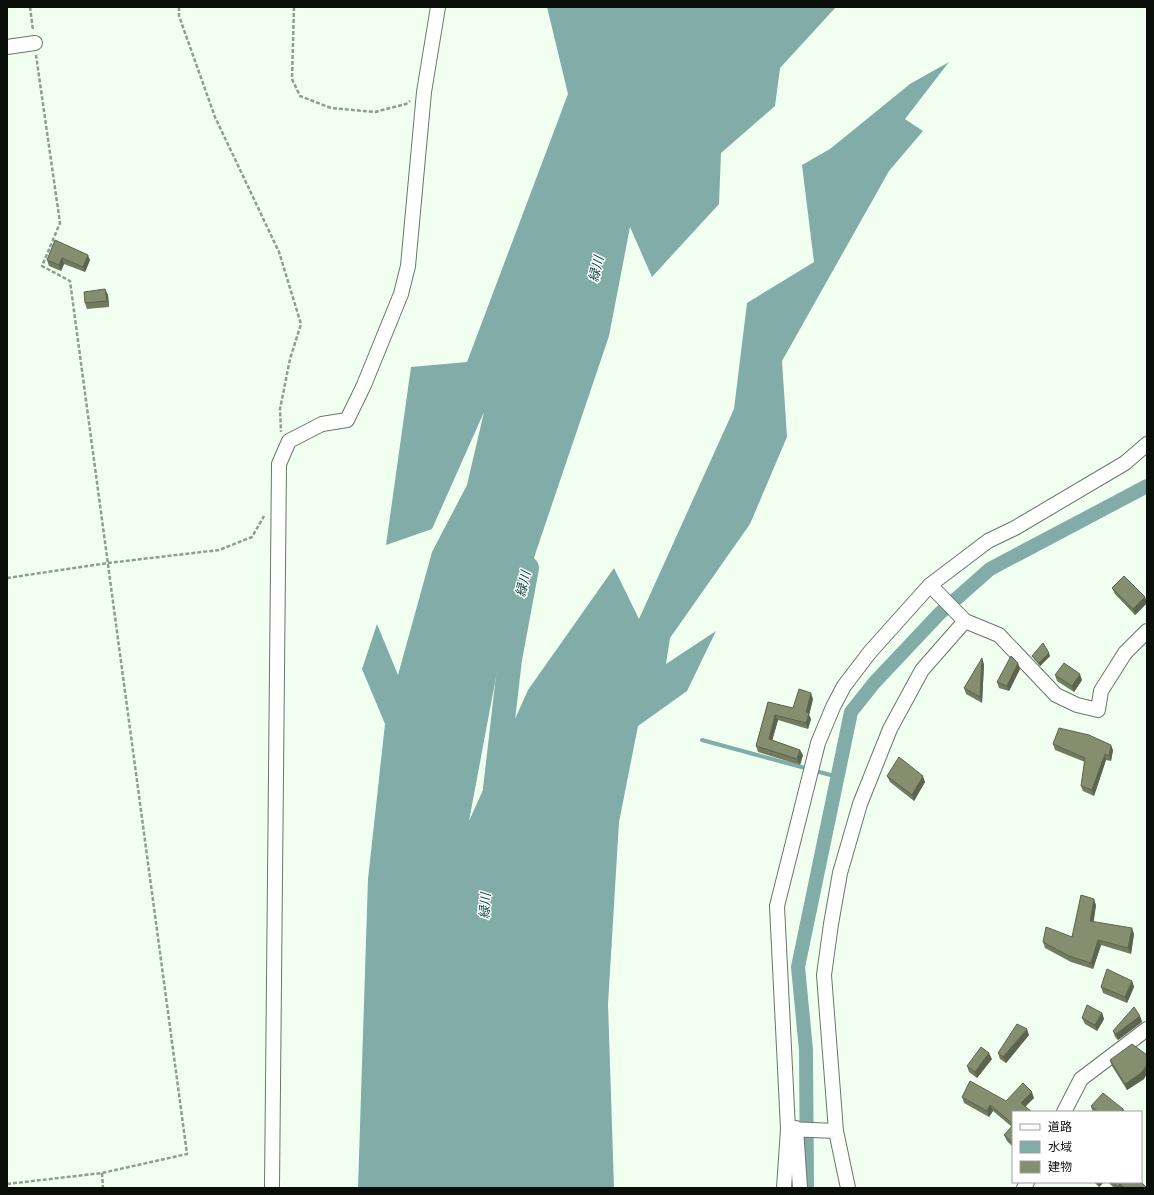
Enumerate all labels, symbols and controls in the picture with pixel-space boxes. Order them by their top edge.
water label: 緑川 [585,252,608,284]
water label: 緑川 [512,567,535,599]
water label: 緑川 [476,891,494,919]
legend [1012,1111,1142,1183]
text: 道路 [1048,1119,1072,1134]
text: 水域 [1048,1139,1072,1154]
text: 建物 [1048,1159,1072,1174]

